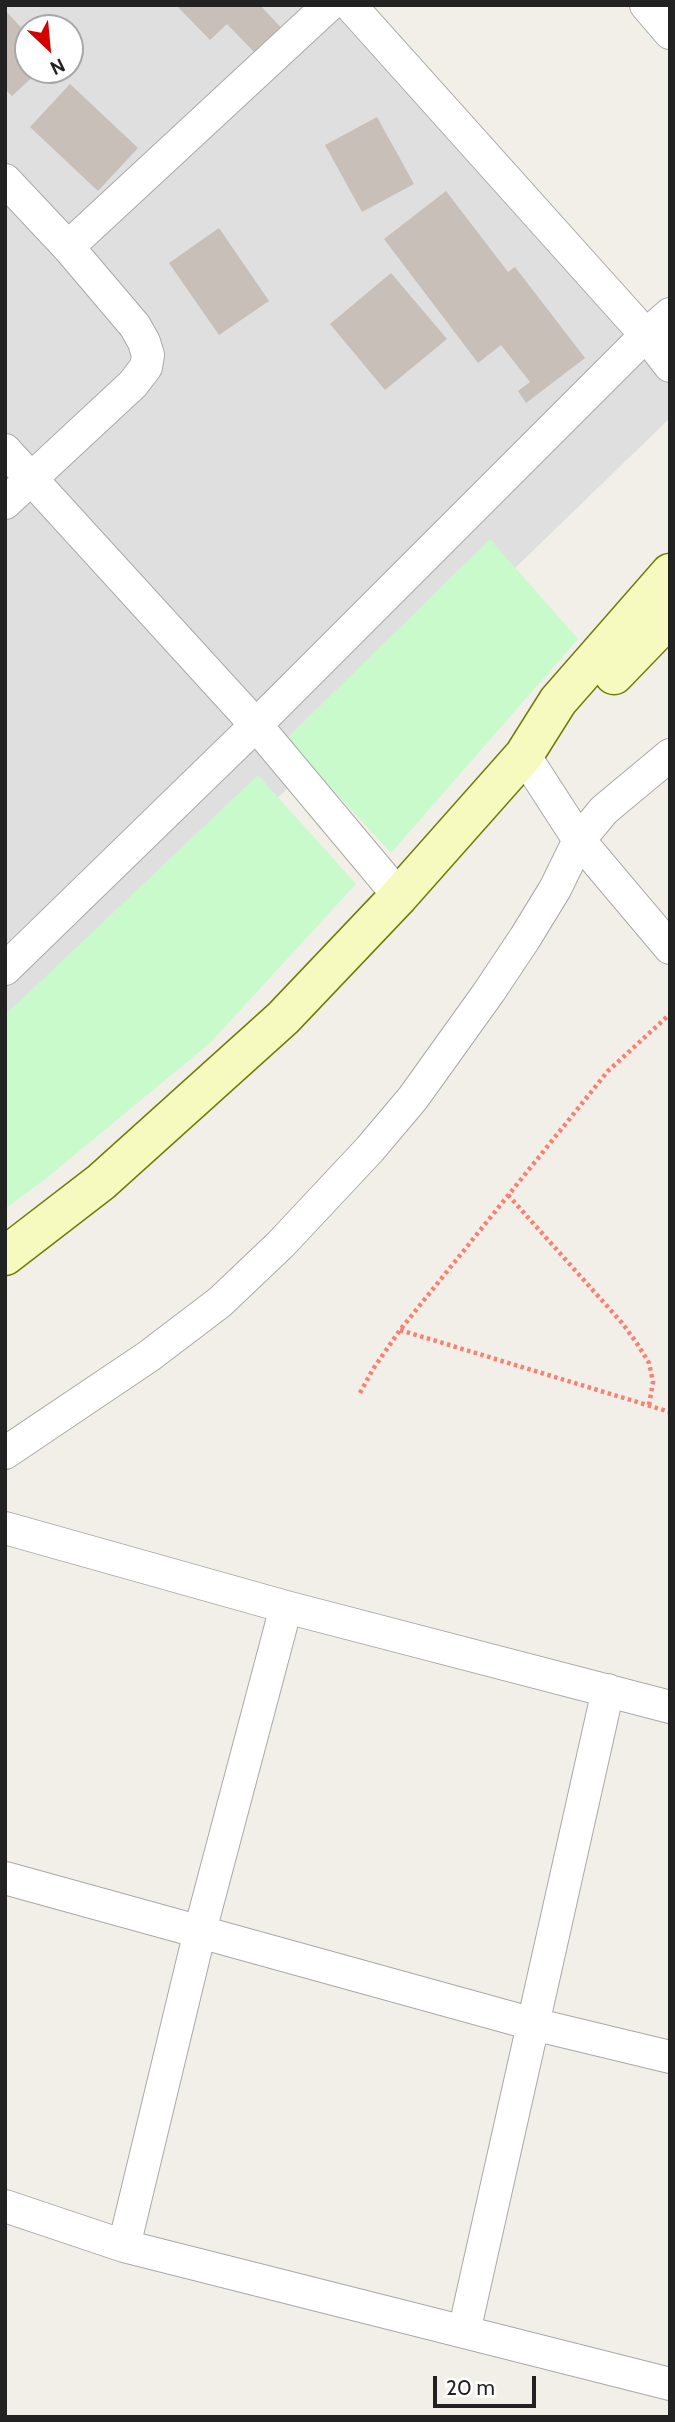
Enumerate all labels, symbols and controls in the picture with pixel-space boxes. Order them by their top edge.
north arrow [14,14,84,84]
text: N [46,53,69,80]
scale bar [437,2362,540,2406]
text: 20 m [446,2375,495,2400]

